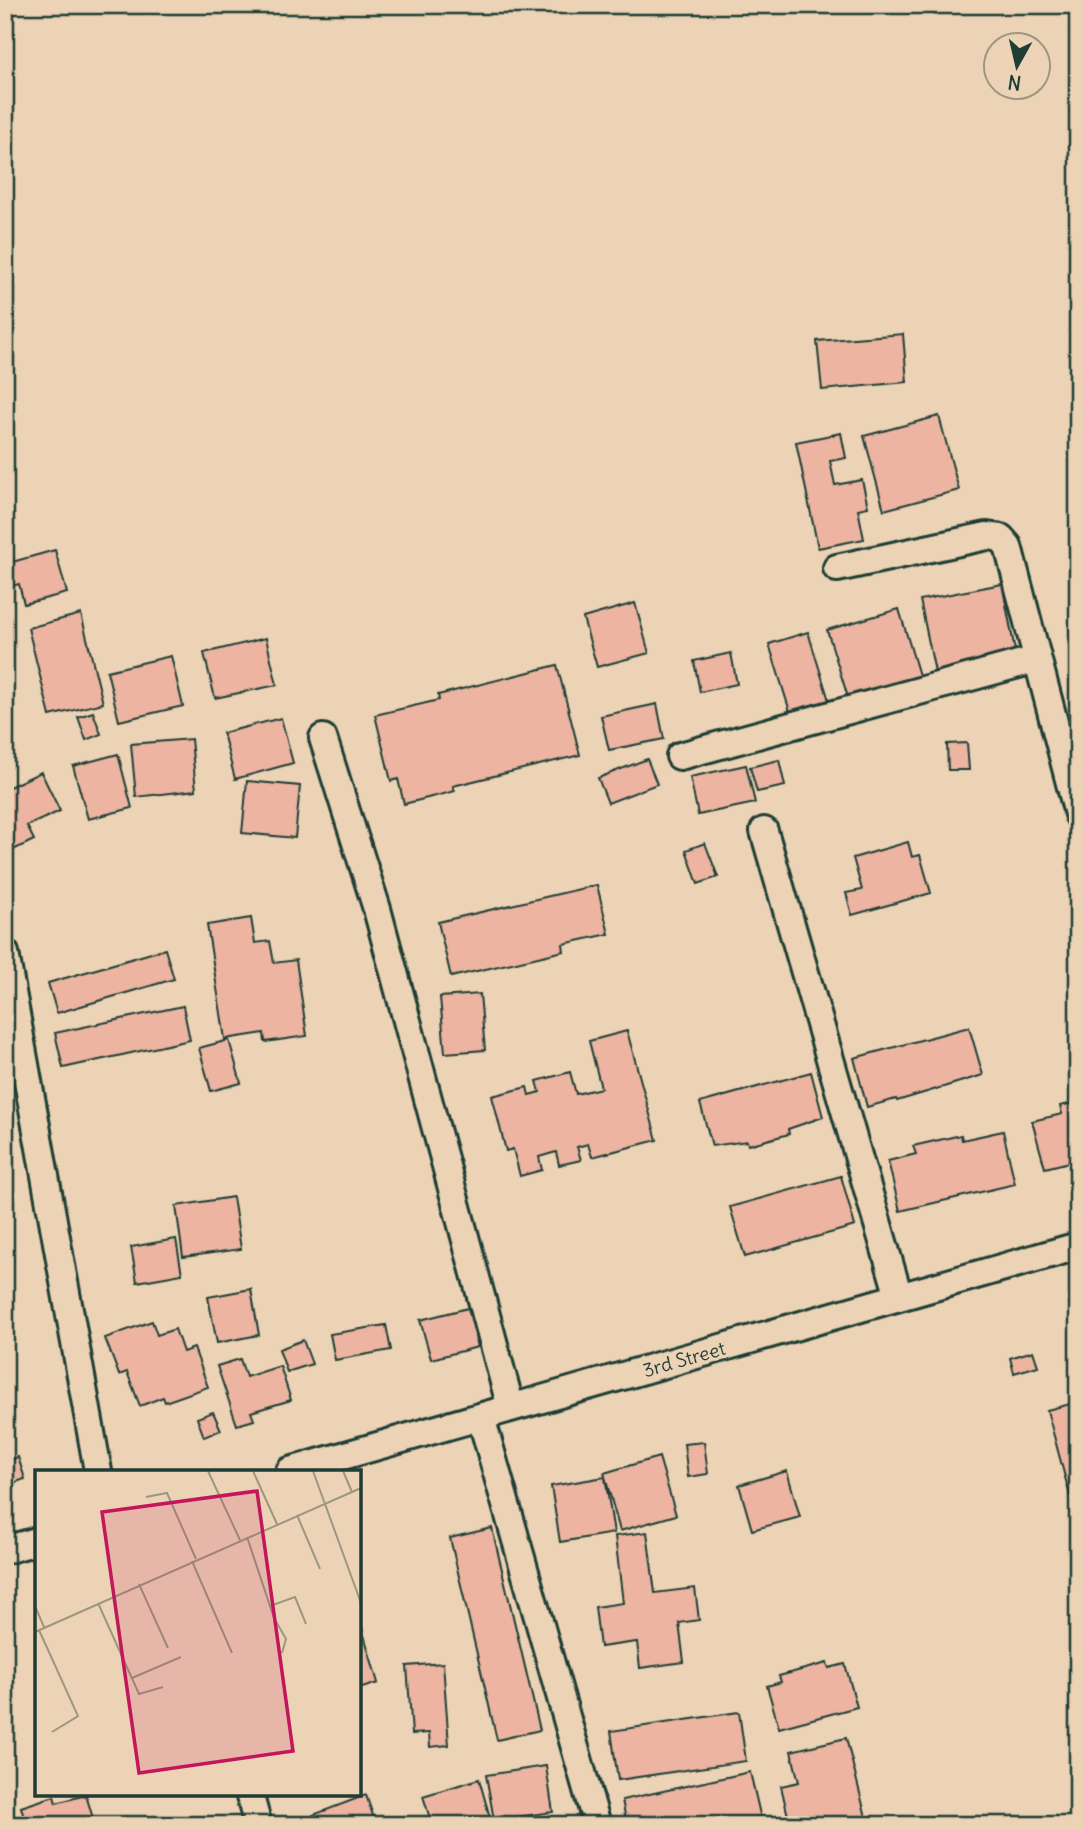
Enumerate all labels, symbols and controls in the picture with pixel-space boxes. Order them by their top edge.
north arrow [982,32,1052,102]
text: N [1006,70,1023,96]
street label: 3rd Street [640,1336,728,1382]
inset map [35,1470,360,1795]

